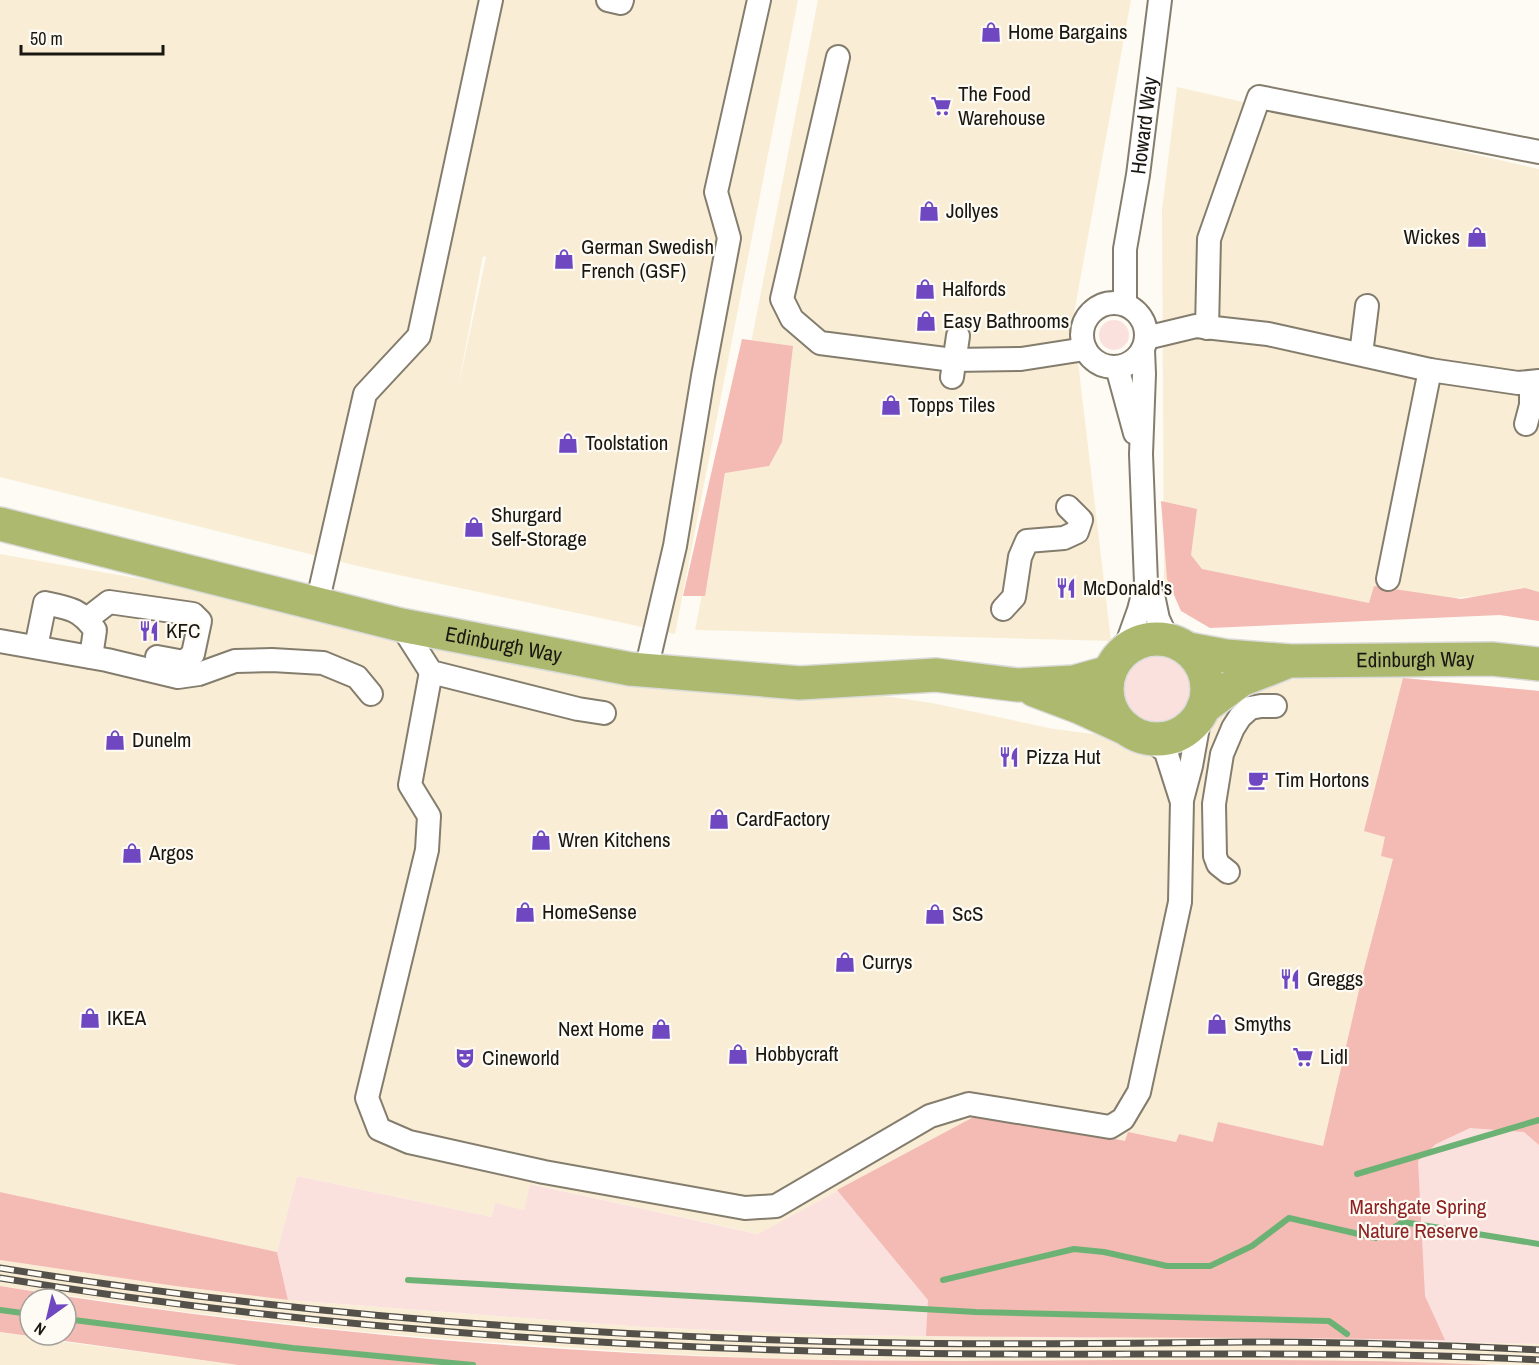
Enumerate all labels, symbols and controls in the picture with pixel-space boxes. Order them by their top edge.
place label: Home Bargains [1008,17,1128,46]
scale bar [21,18,164,56]
shop icon: Home Bargains [979,20,1003,44]
text: 50 m [30,26,63,51]
street label: Howard Way [1123,75,1164,176]
place label: The Food Warehouse [958,79,1045,132]
supermarket icon: The Food Warehouse [929,94,953,118]
place label: Jollyes [946,196,999,225]
shop icon: Jollyes [917,199,941,223]
place label: Wickes [1404,222,1460,251]
shop icon: Wickes [1465,225,1489,249]
place label: German Swedish French (GSF) [581,232,714,285]
shop icon: German Swedish French (GSF) [552,247,576,271]
place label: Halfords [942,274,1006,303]
shop icon: Halfords [913,277,937,301]
place label: Easy Bathrooms [943,306,1069,335]
shop icon: Easy Bathrooms [914,309,938,333]
place label: Topps Tiles [908,390,995,419]
shop icon: Topps Tiles [879,393,903,417]
place label: Toolstation [585,428,668,457]
shop icon: Toolstation [556,431,580,455]
place label: Shurgard Self-Storage [491,500,587,553]
shop icon: Shurgard Self-Storage [462,515,486,539]
place label: McDonald's [1083,573,1172,602]
restaurant icon: McDonald's [1054,576,1078,600]
place label: KFC [166,616,200,645]
restaurant icon: KFC [137,619,161,643]
street label: Edinburgh Way [443,619,565,670]
street label: Edinburgh Way [1356,644,1475,674]
place label: Dunelm [132,725,191,754]
shop icon: Dunelm [103,728,127,752]
place label: Pizza Hut [1026,742,1101,771]
restaurant icon: Pizza Hut [997,745,1021,769]
place label: Tim Hortons [1275,765,1369,794]
cafe icon: Tim Hortons [1246,768,1270,792]
place label: CardFactory [736,804,830,833]
shop icon: CardFactory [707,807,731,831]
place label: Wren Kitchens [558,825,671,854]
shop icon: Wren Kitchens [529,828,553,852]
place label: Argos [148,838,194,867]
shop icon: Argos [120,841,144,865]
place label: HomeSense [542,897,637,926]
place label: ScS [952,899,984,928]
shop icon: HomeSense [513,900,537,924]
shop icon: ScS [923,902,947,926]
place label: Currys [862,947,913,976]
shop icon: Currys [833,950,857,974]
place label: Greggs [1307,964,1363,993]
restaurant icon: Greggs [1278,967,1302,991]
place label: IKEA [107,1003,147,1032]
shop icon: IKEA [78,1006,102,1030]
place label: Smyths [1234,1009,1291,1038]
shop icon: Smyths [1205,1012,1229,1036]
place label: Next Home [558,1014,644,1043]
shop icon: Next Home [649,1017,673,1041]
place label: Hobbycraft [755,1039,838,1068]
shop icon: Hobbycraft [726,1042,750,1066]
place label: Lidl [1320,1042,1348,1071]
place label: Cineworld [482,1043,560,1072]
supermarket icon: Lidl [1291,1045,1315,1069]
theatre icon: Cineworld [453,1046,477,1070]
park label: Marshgate Spring Nature Reserve [1350,1192,1487,1245]
north arrow [18,1287,78,1347]
text: N [30,1318,50,1341]

